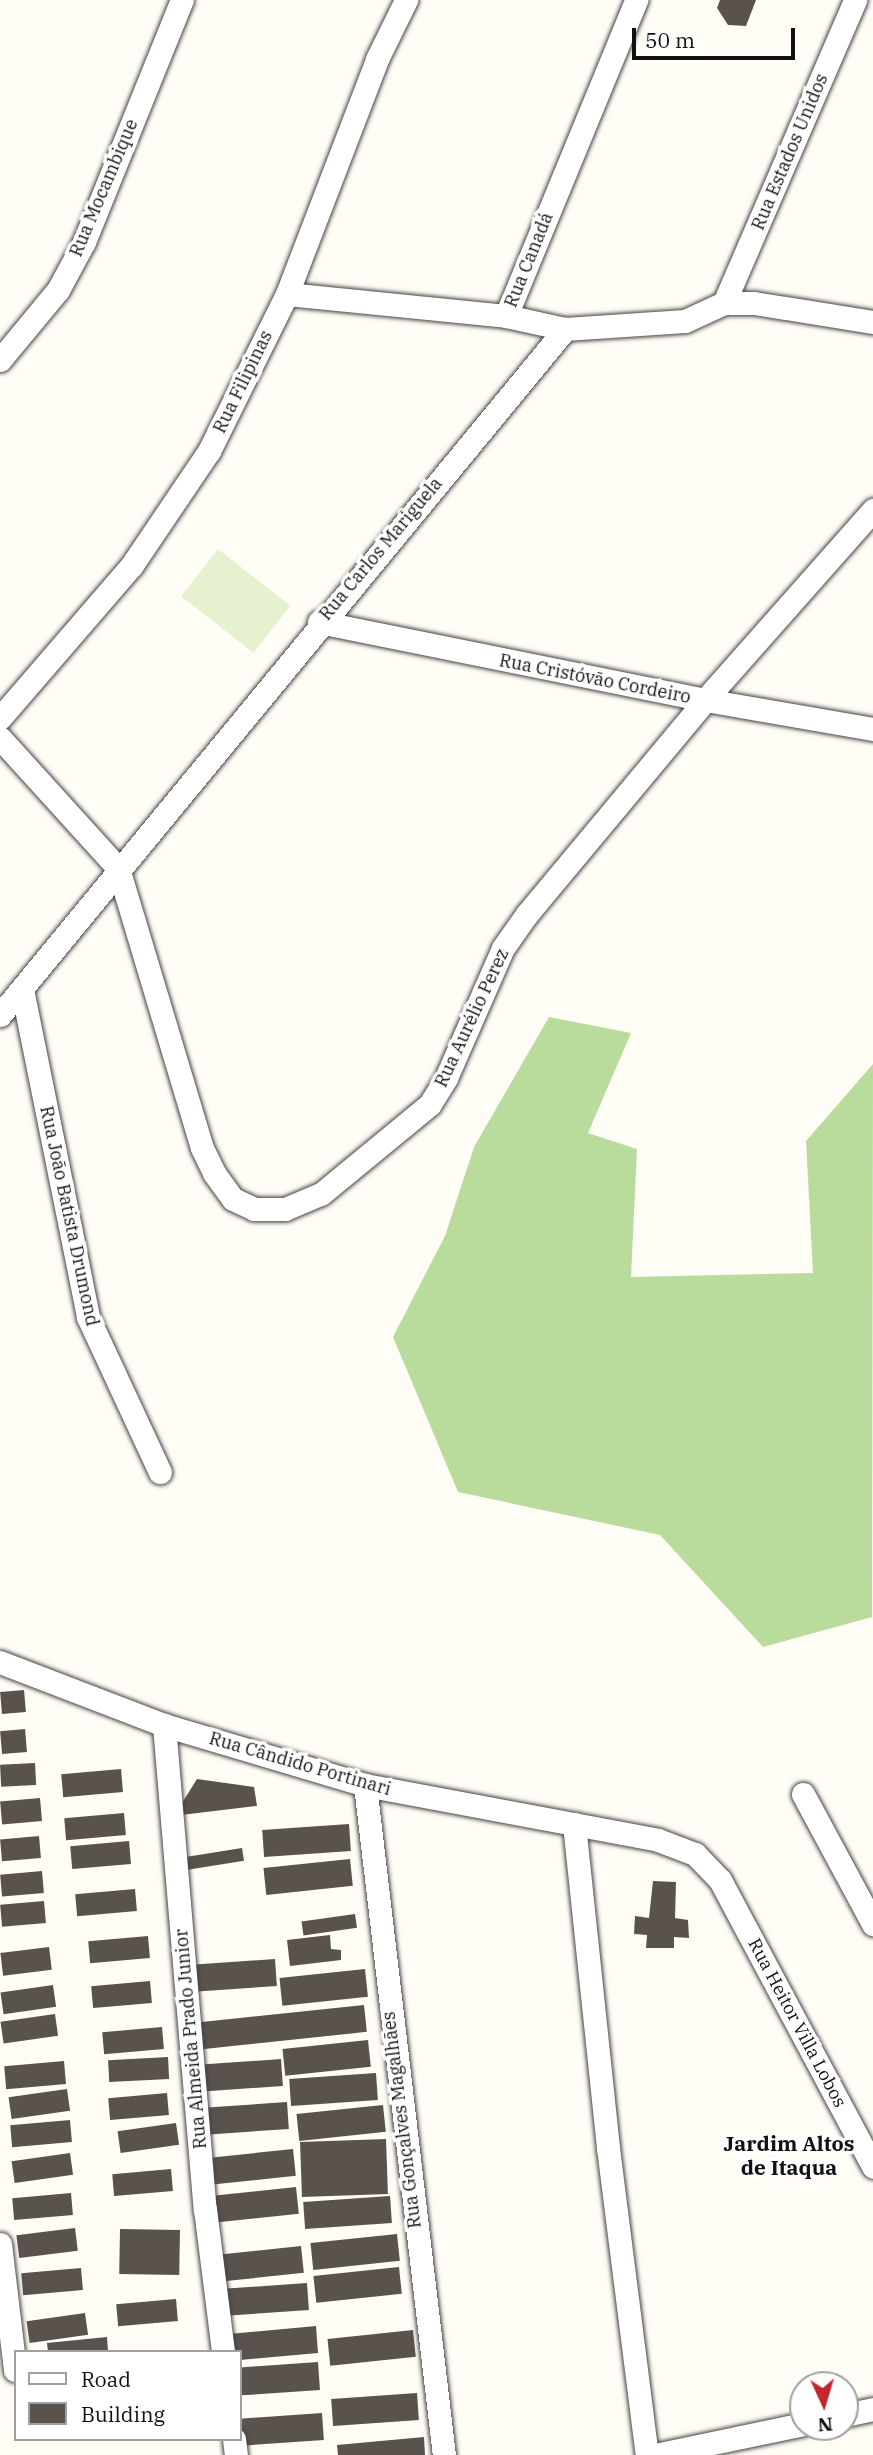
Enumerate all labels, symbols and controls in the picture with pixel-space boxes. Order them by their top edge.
scale bar [635,14,798,58]
text: 50 m [645,26,695,54]
street label: Rua Estados Unidos [747,71,833,233]
street label: Rua Mocambique [65,116,143,260]
street label: Rua Canadá [500,209,558,311]
street label: Rua Filipinas [209,327,277,437]
street label: Rua Carlos Mariguela [315,473,447,625]
street label: Rua Cristóvão Cordeiro [497,650,693,708]
street label: Rua Aurélio Perez [430,945,514,1091]
street label: Rua João Batista Drumond [35,1104,103,1328]
street label: Rua Cândido Portinari [207,1728,393,1800]
street label: Rua Almeida Prado Junior [171,1928,211,2150]
street label: Rua Heitor Villa Lobos [743,1935,851,2111]
street label: Rua Gonçalves Magalhães [378,2010,426,2230]
district label: Jardim Altos de Itaqua [724,2130,854,2180]
legend [14,2350,242,2441]
text: Road [81,2365,131,2393]
north arrow [789,2371,859,2441]
text: Building [81,2400,165,2428]
text: N [817,2412,834,2437]

